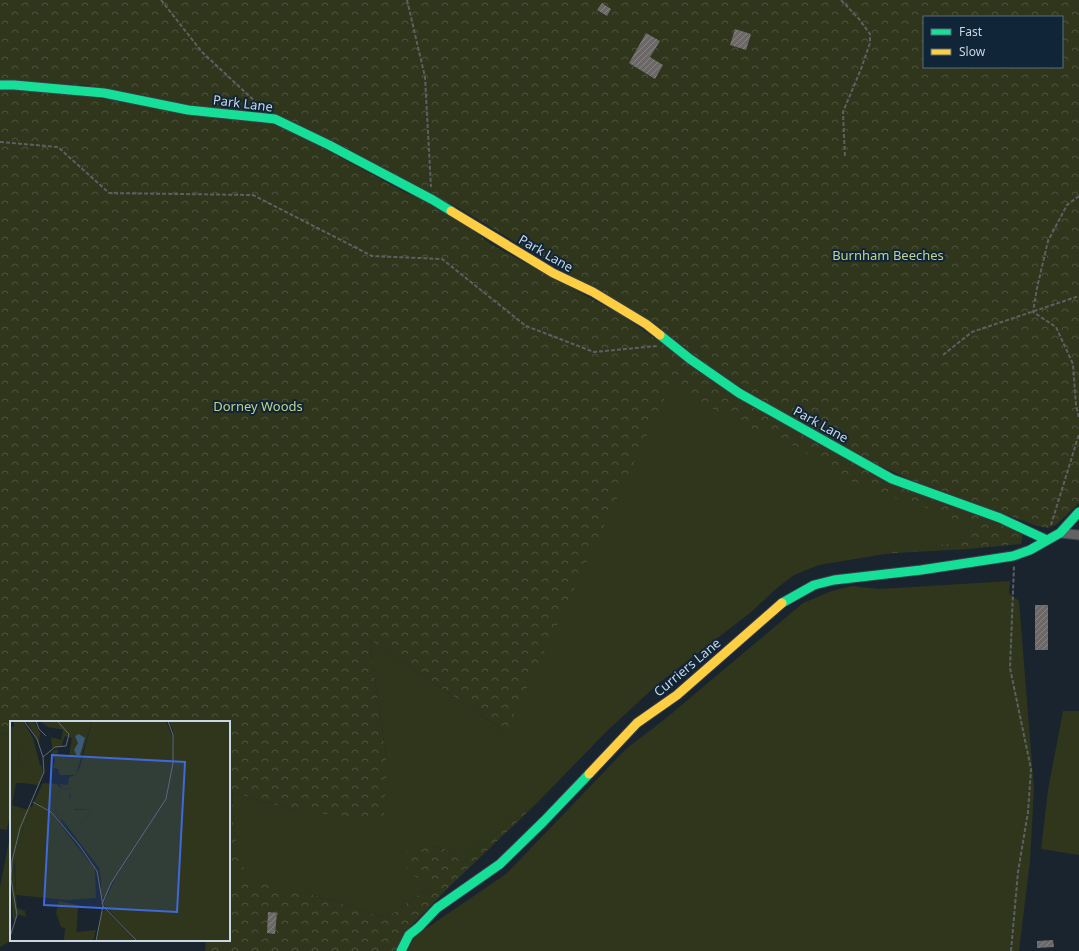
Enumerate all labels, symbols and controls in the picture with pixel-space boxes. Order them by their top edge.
legend [923,16,1063,68]
text: Fast [959,23,983,40]
text: Slow [959,43,986,60]
street label: Park Lane [212,90,274,116]
street label: Park Lane [515,230,577,276]
park label: Burnham Beeches [832,246,944,264]
park label: Dorney Woods [213,397,303,415]
street label: Park Lane [790,402,852,446]
street label: Curriers Lane [650,634,724,700]
inset map [10,721,230,941]

